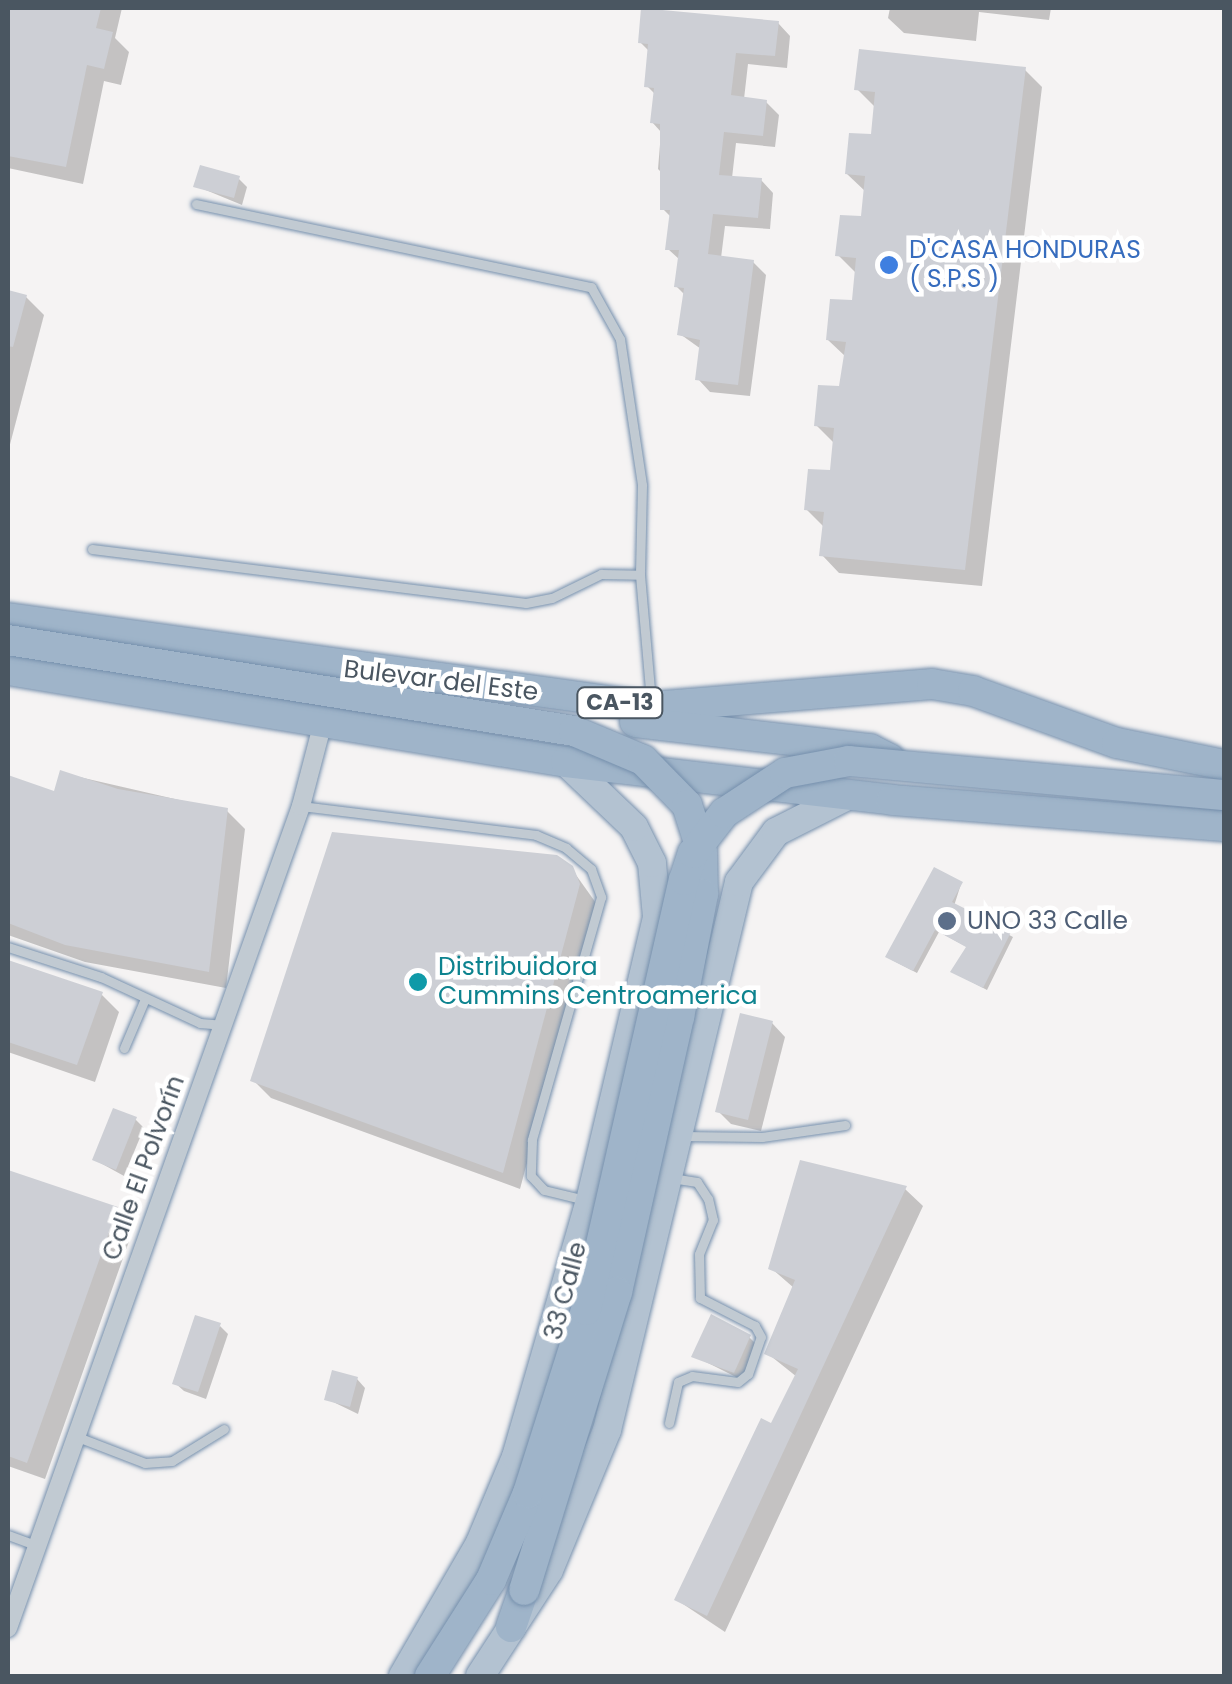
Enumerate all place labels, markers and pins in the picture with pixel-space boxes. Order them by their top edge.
place label: D'CASA HONDURAS ( S.P.S ) [909,236,1141,295]
marker: D'CASA HONDURAS ( S.P.S ) [878,254,900,276]
place label: UNO 33 Calle [967,906,1128,936]
marker: UNO 33 Calle [936,910,958,932]
place label: Distribuidora Cummins Centroamerica [438,953,758,1012]
marker: Distribuidora Cummins Centroamerica [407,971,429,993]

